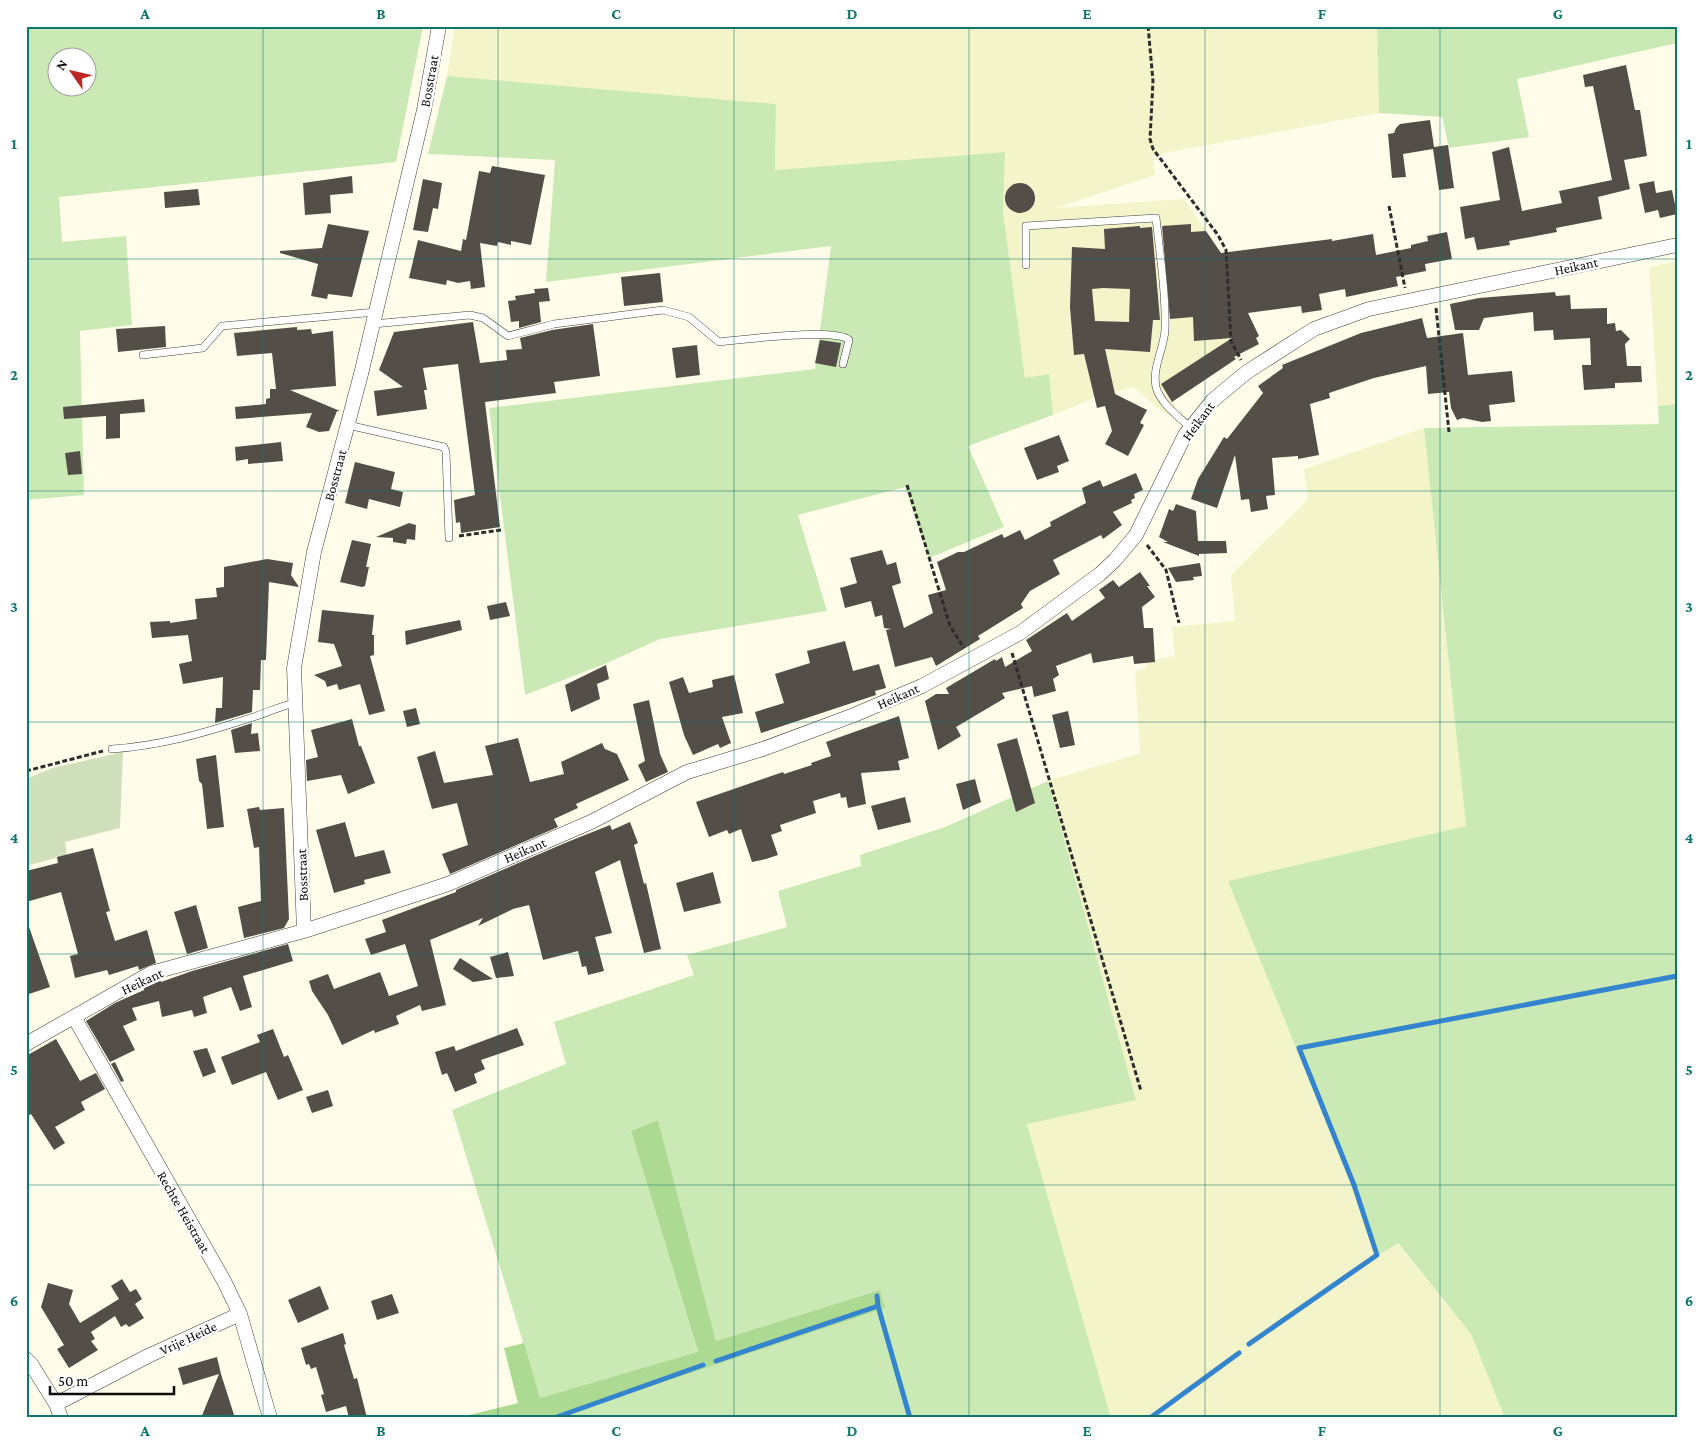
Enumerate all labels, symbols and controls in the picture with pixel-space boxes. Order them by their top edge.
text: A [139,5,150,22]
text: B [376,5,386,22]
text: C [611,5,621,22]
text: D [846,5,858,22]
text: E [1082,5,1092,22]
text: F [1318,5,1327,22]
text: G [1553,5,1563,22]
north arrow [48,48,98,98]
street label: Bosstraat [417,53,442,108]
text: N [52,56,71,73]
text: 1 [11,135,17,152]
text: 1 [1686,135,1692,152]
street label: Heikant [1553,253,1600,278]
text: 2 [10,366,18,383]
text: 2 [1685,366,1693,383]
street label: Heikant [1178,398,1218,443]
street label: Bosstraat [320,447,350,502]
text: 3 [10,598,18,615]
text: 3 [1685,598,1693,615]
street label: Heikant [875,680,922,712]
text: 4 [10,829,19,846]
text: 4 [1685,829,1694,846]
street label: Heikant [502,834,549,866]
street label: Bosstraat [293,848,311,902]
street label: Heikant [119,964,166,998]
text: 5 [10,1061,18,1078]
text: 5 [1685,1061,1693,1078]
street label: Rechte Heistraat [154,1168,214,1256]
text: 6 [10,1292,18,1309]
text: 6 [1685,1292,1693,1309]
street label: Vrije Heide [157,1318,220,1359]
scale bar [50,1364,174,1396]
text: 50 m [58,1373,88,1389]
text: A [139,1422,150,1439]
text: B [376,1422,386,1439]
text: C [611,1422,621,1439]
text: D [846,1422,858,1439]
text: E [1082,1422,1092,1439]
text: F [1318,1422,1327,1439]
text: G [1553,1422,1563,1439]

